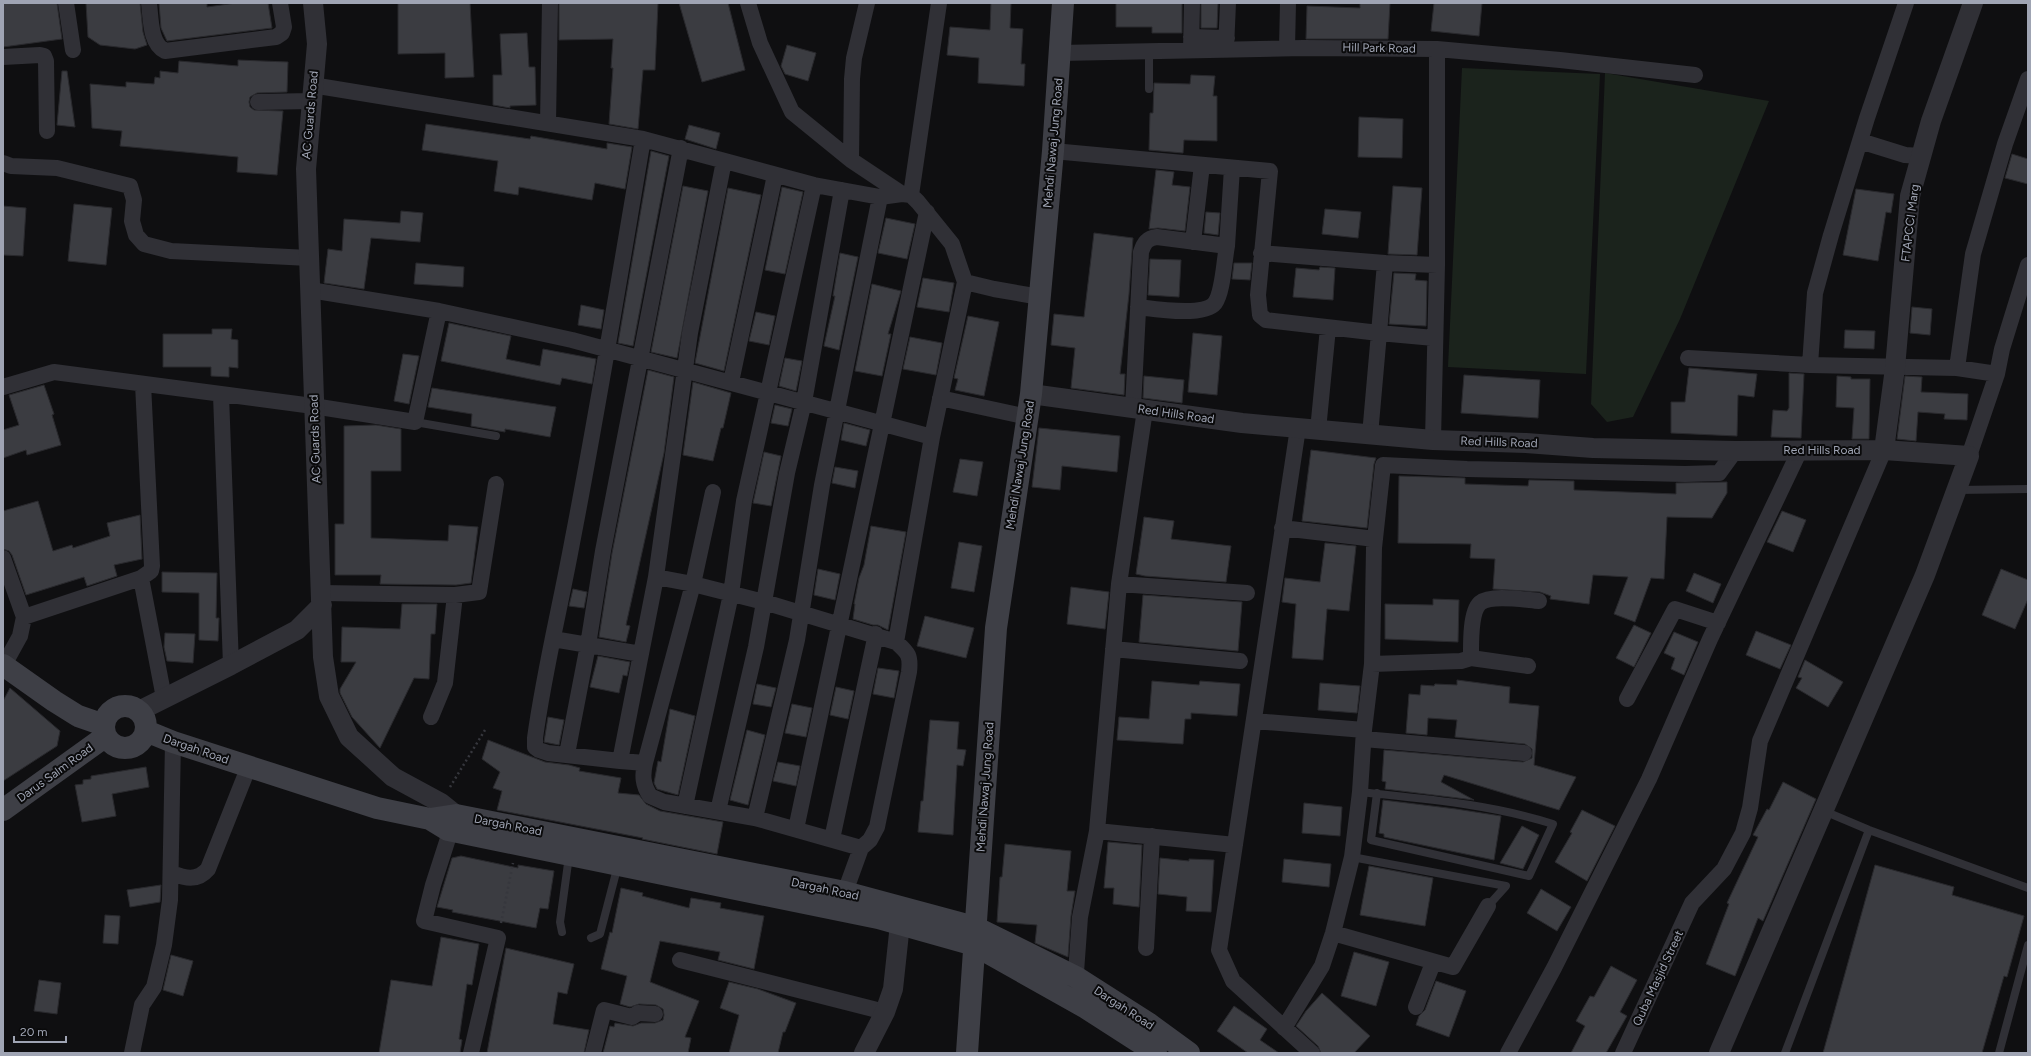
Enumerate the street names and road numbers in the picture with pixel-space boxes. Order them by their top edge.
street label: Hill Park Road [1342,40,1416,56]
street label: AC Guards Road [299,70,321,160]
street label: Mehdi Nawaj Jung Road [1040,77,1066,209]
street label: FTAPCCI Marg [1898,183,1922,263]
street label: AC Guards Road [306,394,324,484]
street label: Mehdi Nawaj Jung Road [1003,400,1037,530]
street label: Red Hills Road [1137,402,1215,426]
street label: Red Hills Road [1460,434,1538,450]
street label: Red Hills Road [1783,443,1861,457]
street label: Mehdi Nawaj Jung Road [973,722,997,852]
street label: Dargah Road [161,731,231,767]
street label: Darus Salm Road [14,741,96,805]
street label: Dargah Road [473,812,543,838]
street label: Dargah Road [790,875,860,903]
street label: Quba Masjid Street [1630,928,1686,1028]
street label: Dargah Road [1091,983,1157,1033]

